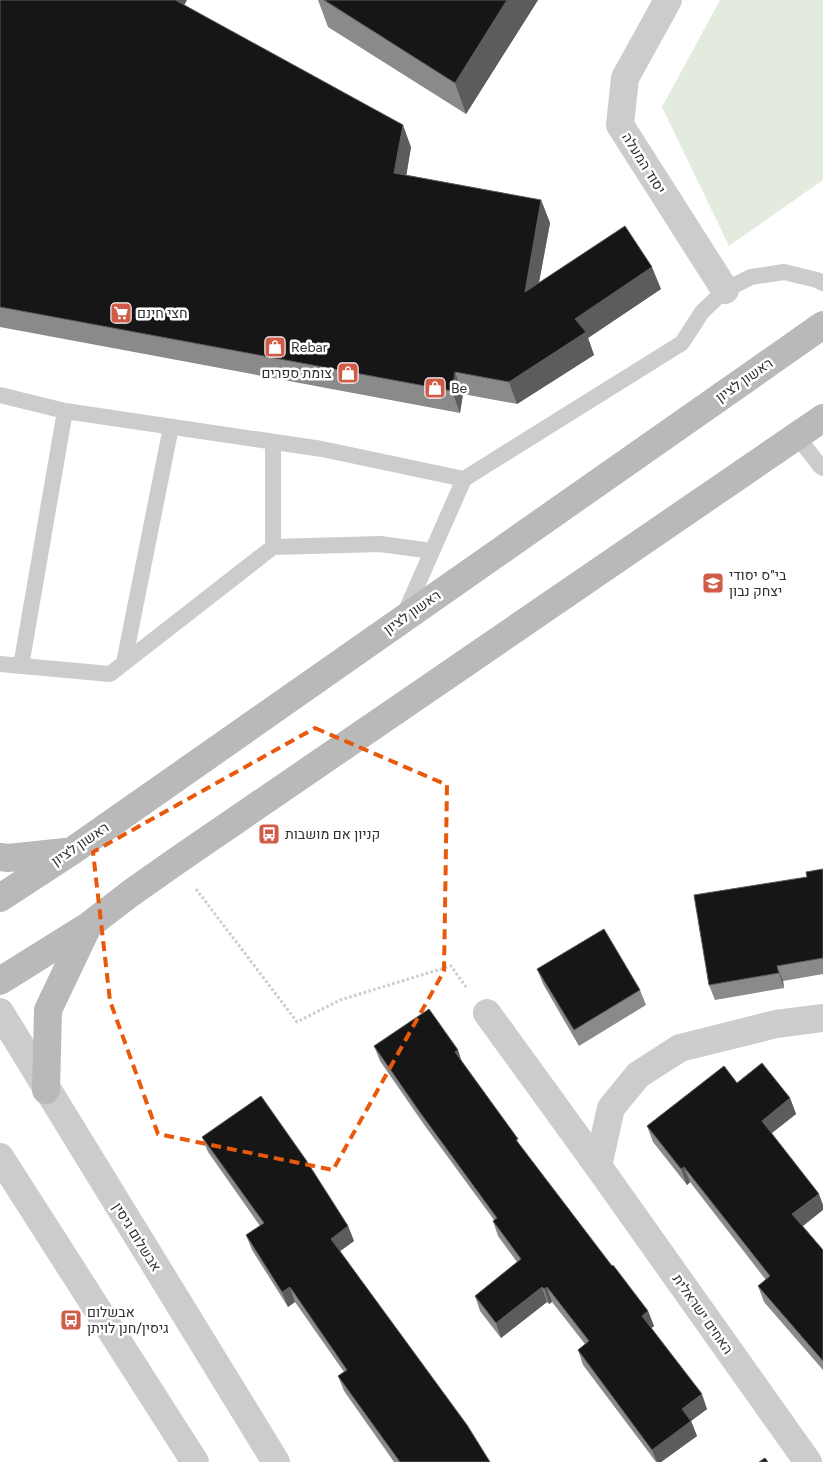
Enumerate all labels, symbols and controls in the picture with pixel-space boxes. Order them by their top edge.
street label: יסוד המעלה [618,130,669,197]
supermarket icon: חצי חינם [109,301,133,325]
place label: חצי חינם [137,305,188,322]
shop icon: Rebar [263,335,287,359]
place label: Rebar [291,339,328,356]
street label: ראשון לציון [712,355,776,406]
shop icon: צומת ספרים [336,361,360,385]
place label: צומת ספרים [261,365,332,382]
shop icon: Be [423,376,447,400]
place label: Be [451,380,468,397]
place label: בי"ס יסודי יצחק נבון [729,567,787,600]
school or university icon: בי"ס יסודי יצחק נבון [701,571,725,595]
street label: ראשון לציון [380,587,444,638]
street label: ראשון לציון [48,819,112,870]
bus stop icon: קניון אם מושבות [257,822,281,846]
place label: קניון אם מושבות [285,826,380,843]
street label: אבשלום גיסין [109,1200,164,1275]
street label: האחים ישראלית [669,1271,736,1358]
place label: אבשלום גיסין/חנן לויתן [87,1304,169,1337]
bus stop icon: אבשלום גיסין/חנן לויתן [59,1308,83,1332]

